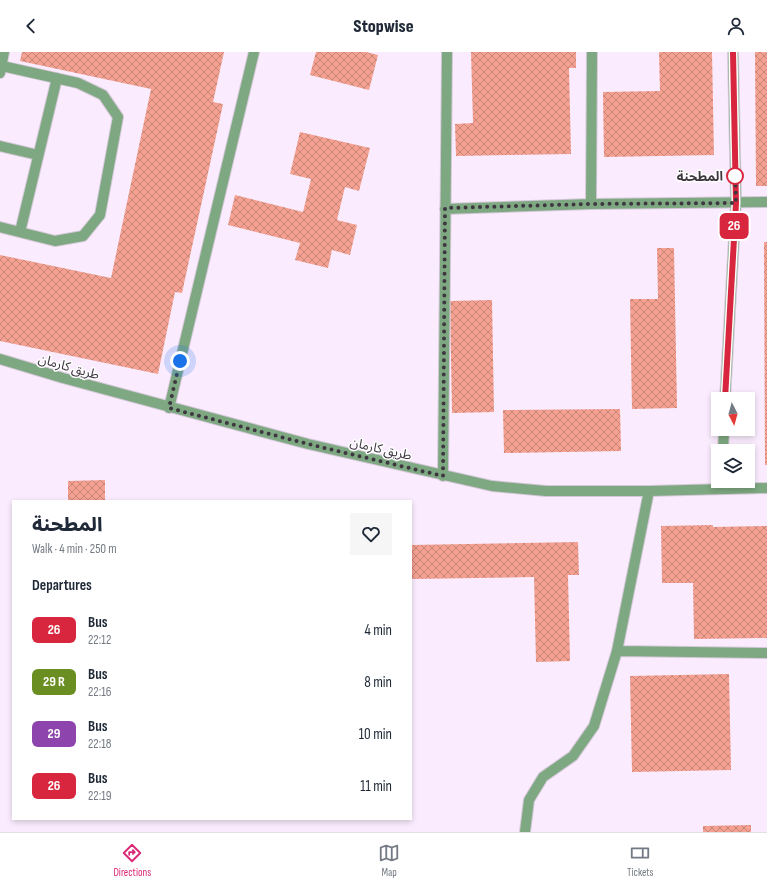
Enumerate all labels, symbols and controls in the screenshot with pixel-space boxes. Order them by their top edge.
icon: back [20,15,42,37]
icon: person [725,15,747,37]
text: Stopwise [353,16,414,37]
marker: المطحنة [726,167,744,185]
place label: المطحنة [677,169,723,185]
line badge: 26 [716,213,752,239]
text: 26 [728,217,740,234]
street label: طريق كارمان [36,351,101,383]
your location [170,351,190,371]
north arrow [711,392,755,436]
map controls [711,392,755,488]
street label: طريق كارمان [348,434,413,464]
button: layers [711,444,755,488]
button: heart [350,513,392,555]
text: المطحنة [32,514,102,537]
text: Walk · 4 min · 250 m [32,541,117,557]
text: Departures [32,576,92,595]
text: Bus [88,613,107,632]
text: 26 [48,621,60,638]
text: 4 min [365,621,392,640]
text: 22:12 [88,632,111,648]
text: Bus [88,665,107,684]
text: 29 R [43,673,65,690]
text: 8 min [364,673,392,692]
text: 22:16 [88,684,111,700]
text: Bus [88,717,107,736]
text: 29 [48,725,60,742]
text: 10 min [359,725,392,744]
text: 22:18 [88,736,111,752]
text: Bus [88,769,107,788]
text: 26 [48,777,60,794]
text: 11 min [360,777,392,796]
text: 22:19 [88,788,112,804]
tab: Directions [113,842,151,879]
tab: Map [378,842,400,879]
tab: Tickets [627,842,654,879]

